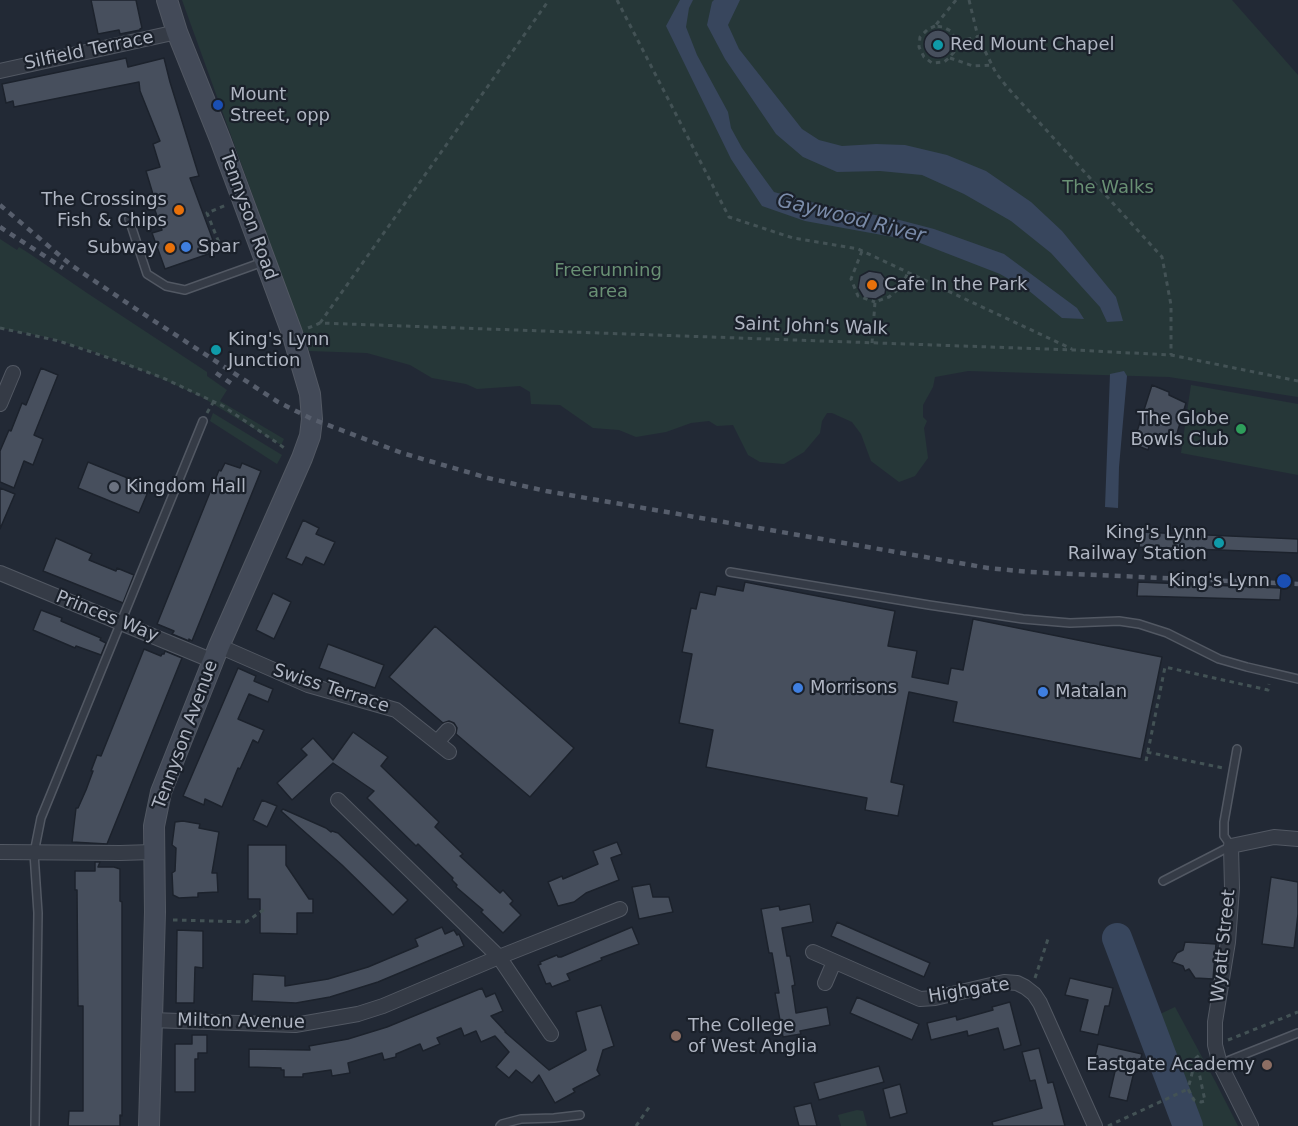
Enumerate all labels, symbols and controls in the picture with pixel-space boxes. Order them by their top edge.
street label: Silfield Terrace [22,27,156,75]
place label: Red Mount Chapel [950,34,1115,56]
marker: Red Mount Chapel [931,38,945,52]
place label: Mount Street, opp [230,84,330,127]
marker: Mount Street, opp [211,98,225,112]
street label: Tennyson Road [215,149,281,283]
park label: The Walks [1062,177,1154,199]
place label: The Crossings Fish & Chips [41,189,167,232]
water label: Gaywood River [775,189,927,249]
marker: The Crossings Fish & Chips [172,203,186,217]
place label: Spar [198,236,239,258]
place label: Subway [87,237,158,259]
marker: Spar [179,240,193,254]
marker: Subway [163,241,177,255]
park label: Freerunning area [554,260,662,302]
place label: Cafe In the Park [884,274,1027,296]
marker: Cafe In the Park [865,278,879,292]
street label: Saint John's Walk [734,314,888,340]
place label: King's Lynn Junction [228,329,330,372]
marker: King's Lynn Junction [209,343,223,357]
place label: The Globe Bowls Club [1130,408,1229,450]
marker: The Globe Bowls Club [1234,422,1248,436]
place label: Kingdom Hall [126,476,246,498]
marker: Kingdom Hall [107,480,121,494]
place label: King's Lynn Railway Station [1068,522,1207,564]
marker: King's Lynn Railway Station [1212,536,1226,550]
place label: King's Lynn [1168,570,1270,592]
marker: King's Lynn [1275,572,1293,590]
street label: Princes Way [53,587,161,647]
street label: Tennyson Avenue [149,658,223,812]
street label: Swiss Terrace [270,660,392,718]
place label: Morrisons [810,677,897,699]
marker: Morrisons [791,681,805,695]
place label: Matalan [1055,681,1127,703]
marker: Matalan [1036,685,1050,699]
street label: Wyatt Street [1207,888,1241,1004]
street label: Highgate [927,974,1011,1008]
street label: Milton Avenue [177,1010,305,1034]
place label: The College of West Anglia [688,1015,817,1058]
marker: The College of West Anglia [669,1029,683,1043]
place label: Eastgate Academy [1086,1054,1255,1076]
marker: Eastgate Academy [1260,1058,1274,1072]

